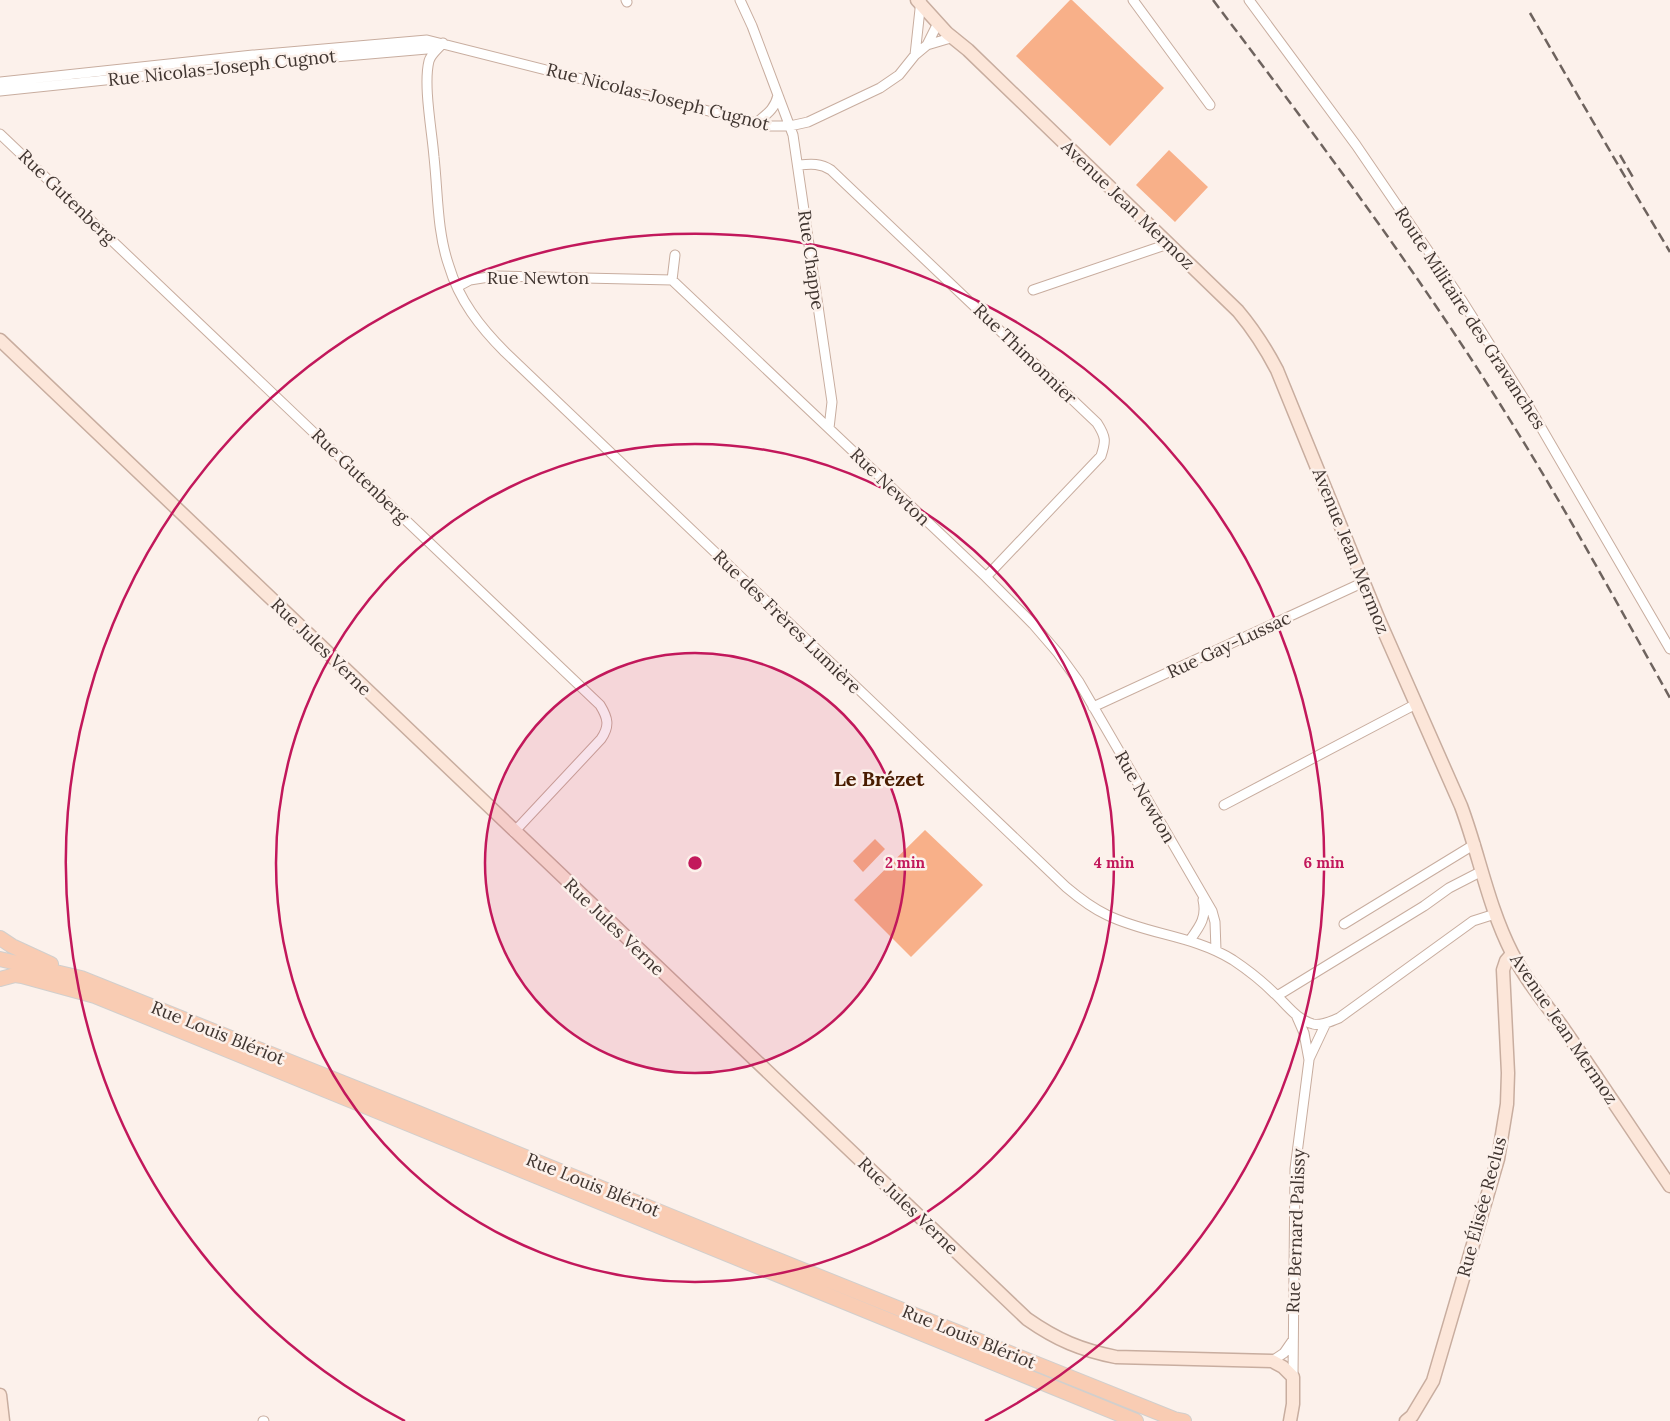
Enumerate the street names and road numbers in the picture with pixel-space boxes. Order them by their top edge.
street label: Rue Nicolas-Joseph Cugnot [107,44,337,91]
street label: Rue Nicolas-Joseph Cugnot [544,58,772,135]
street label: Avenue Jean Mermoz [1056,134,1200,274]
street label: Rue Gutenberg [14,144,122,250]
street label: Route Militaire des Gravanches [1390,202,1551,433]
street label: Rue Chappe [793,209,830,311]
street label: Rue Newton [487,266,589,289]
street label: Rue Thimonnier [969,298,1082,409]
street label: Rue Gutenberg [307,423,415,529]
street label: Rue Newton [845,443,935,531]
street label: Avenue Jean Mermoz [1307,464,1395,637]
street label: Rue des Frères Lumière [708,545,866,699]
street label: Rue Jules Verne [266,593,377,701]
street label: Rue Gay-Lussac [1163,606,1294,683]
street label: Rue Newton [1110,747,1181,847]
street label: Rue Jules Verne [559,873,670,981]
street label: Avenue Jean Mermoz [1505,948,1623,1108]
street label: Rue Louis Blériot [148,995,289,1070]
street label: Rue Élisée Reclus [1452,1134,1511,1280]
street label: Rue Louis Blériot [523,1147,664,1222]
street label: Rue Bernard Palissy [1281,1148,1310,1314]
street label: Rue Jules Verne [853,1152,964,1260]
street label: Rue Louis Blériot [899,1299,1040,1374]

